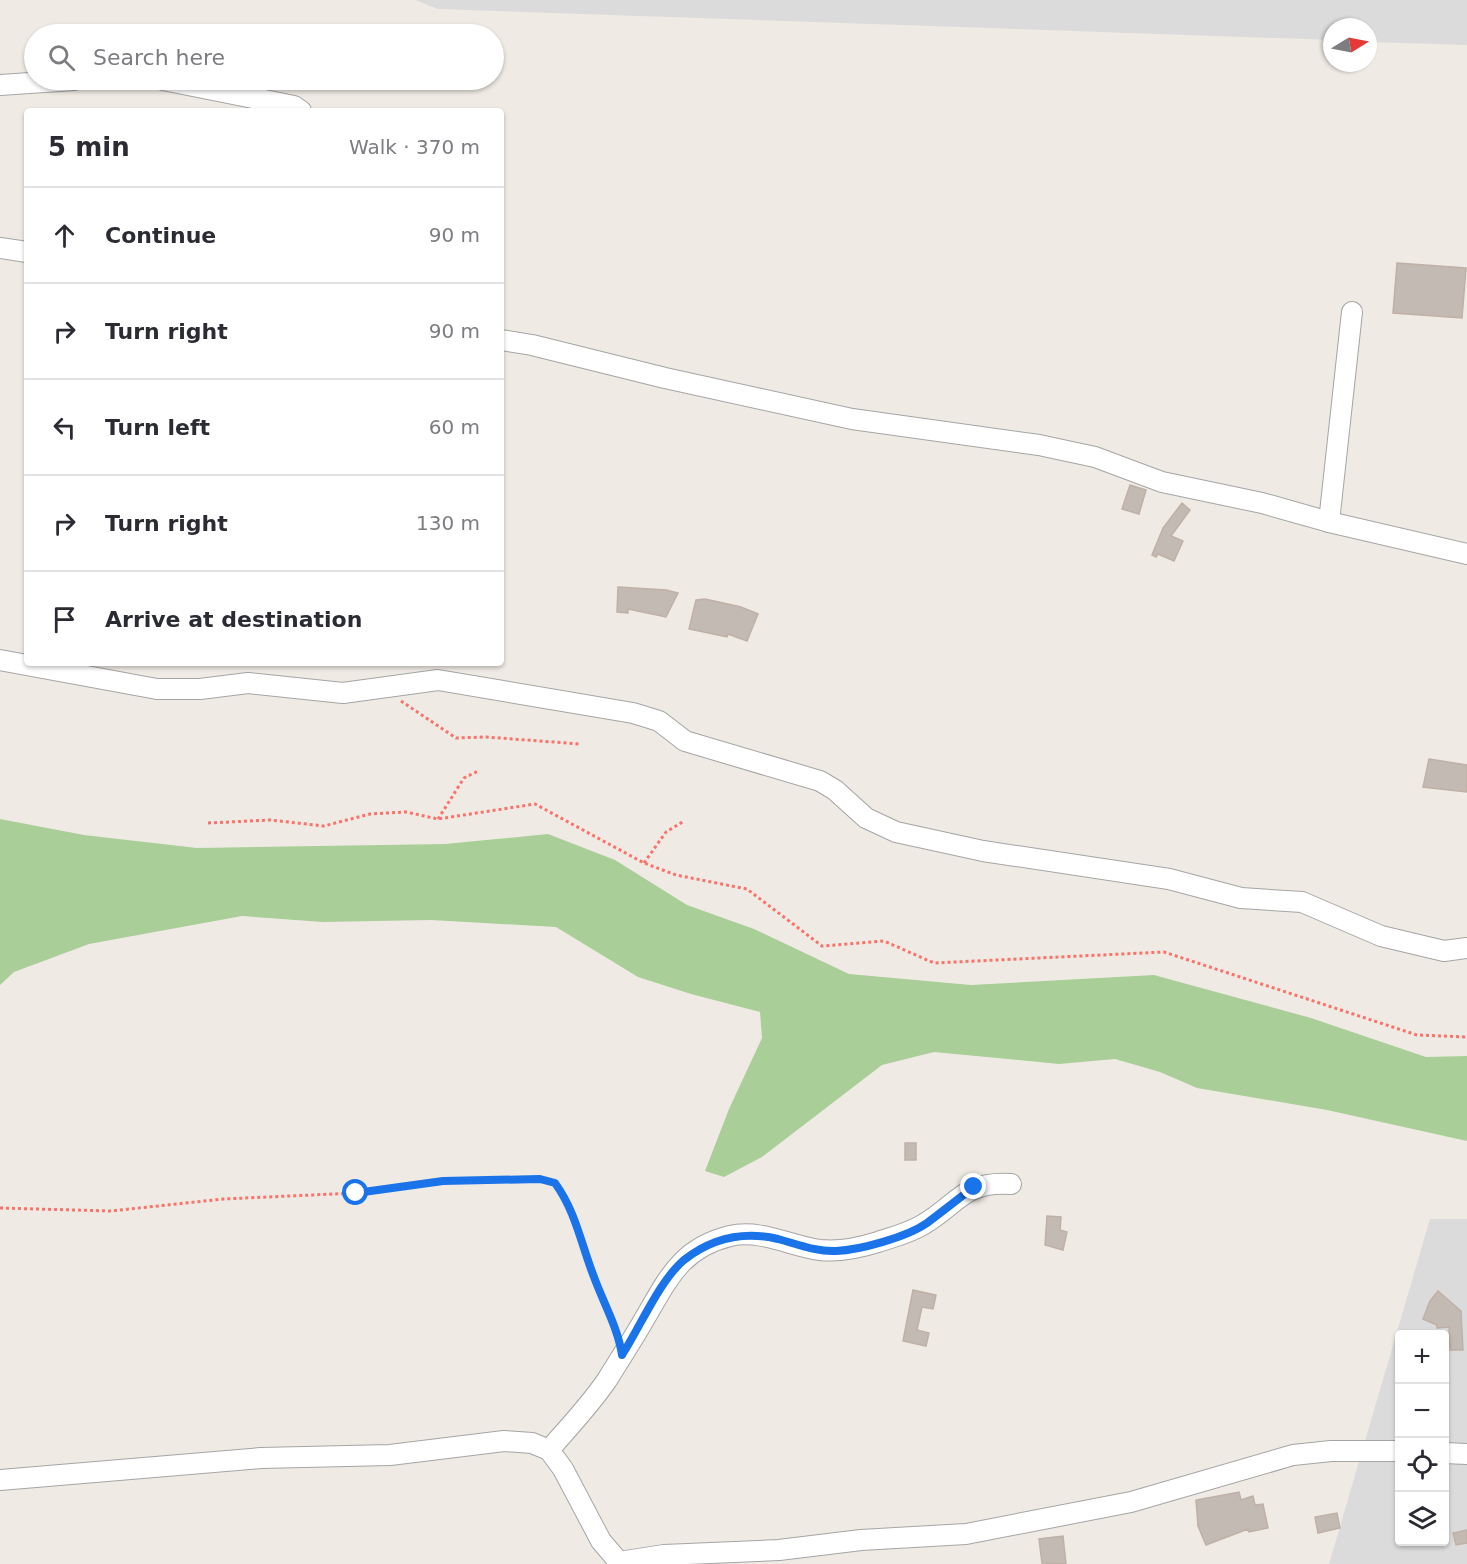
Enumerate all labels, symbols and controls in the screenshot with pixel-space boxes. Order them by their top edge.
north arrow [1323,18,1377,72]
search box [24,24,504,90]
icon: search [45,41,78,74]
text: Search here [93,45,225,70]
text: 5 min [48,132,130,162]
text: Walk · 370 m [349,135,480,159]
icon: ahead [48,219,81,252]
text: Continue [105,223,216,248]
text: 90 m [429,223,480,247]
icon: right [48,315,81,348]
text: Turn right [105,319,228,344]
text: 90 m [429,319,480,343]
icon: left [48,411,81,444]
text: Turn left [105,415,210,440]
text: 60 m [429,415,480,439]
icon: right [48,507,81,540]
text: Turn right [105,511,228,536]
text: 130 m [416,511,480,535]
icon: arrive [48,603,81,636]
text: Arrive at destination [105,607,362,632]
route end [960,1173,986,1199]
route start [342,1179,368,1205]
map controls [1395,1330,1449,1546]
button: + [1395,1330,1449,1384]
button: − [1395,1384,1449,1438]
button: locate [1395,1438,1449,1492]
button: layers [1395,1492,1449,1546]

